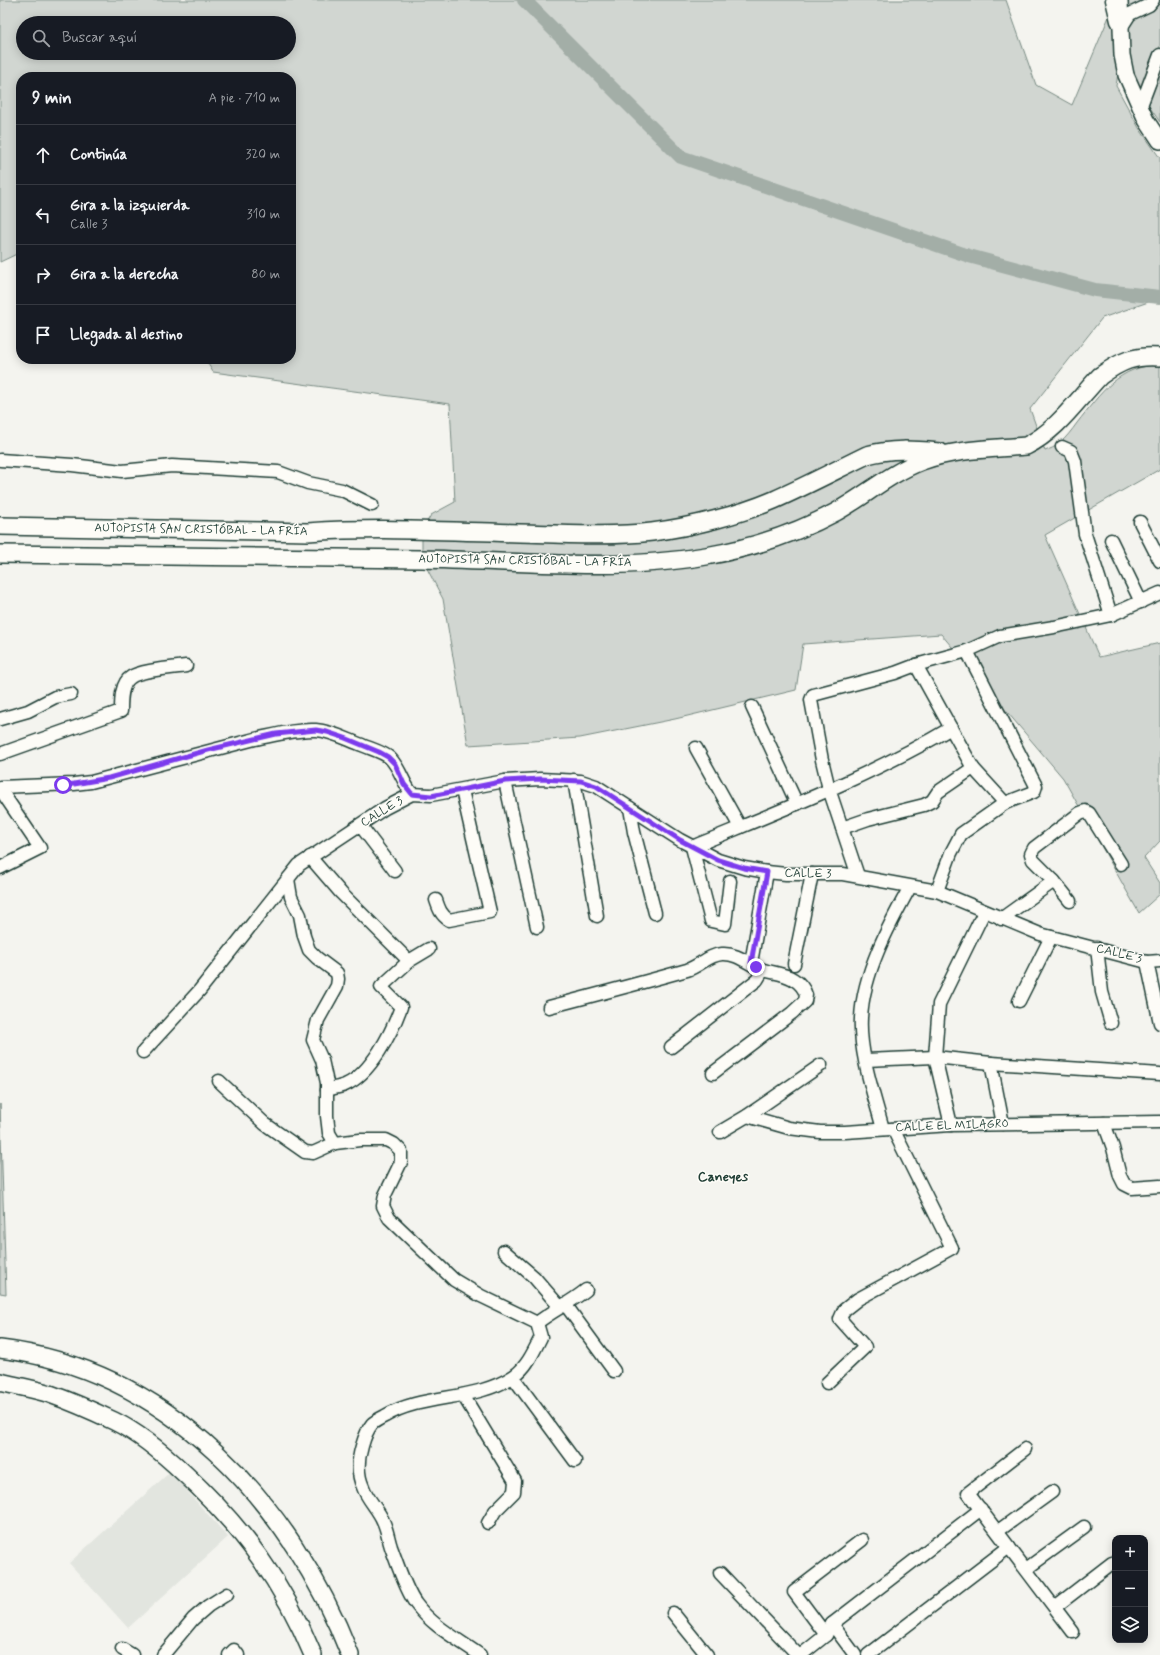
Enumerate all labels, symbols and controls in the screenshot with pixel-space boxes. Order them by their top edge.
search box [16,16,296,60]
icon: search [30,27,52,49]
text: Buscar aquí [62,28,137,48]
text: 9 min [32,87,72,109]
text: A pie · 710 m [208,90,280,107]
icon: ahead [32,144,54,166]
text: Continúa [70,145,127,165]
text: 320 m [246,146,280,163]
text: Gira a la izquierda [70,196,189,216]
icon: left [32,204,54,226]
text: 310 m [247,206,280,223]
text: Calle 3 [70,216,107,233]
icon: right [32,264,54,286]
text: Gira a la derecha [70,265,179,285]
text: 80 m [251,266,280,283]
icon: arrive [32,324,54,346]
text: Llegada al destino [70,325,183,345]
street label: AUTOPISTA SAN CRISTÓBAL - LA FRÍA [94,520,308,540]
street label: AUTOPISTA SAN CRISTÓBAL - LA FRÍA [418,551,632,571]
route start [54,776,72,794]
street label: CALLE 3 [358,793,407,831]
street label: CALLE 3 [784,866,832,882]
street label: CALLE 3 [1094,941,1144,968]
route end [747,958,765,976]
street label: CALLE EL MILAGRO [895,1116,1009,1136]
district label: Caneyes [698,1168,749,1186]
map controls [1112,1535,1148,1643]
button: + [1112,1535,1148,1571]
button: − [1112,1571,1148,1607]
button: layers [1112,1607,1148,1643]

